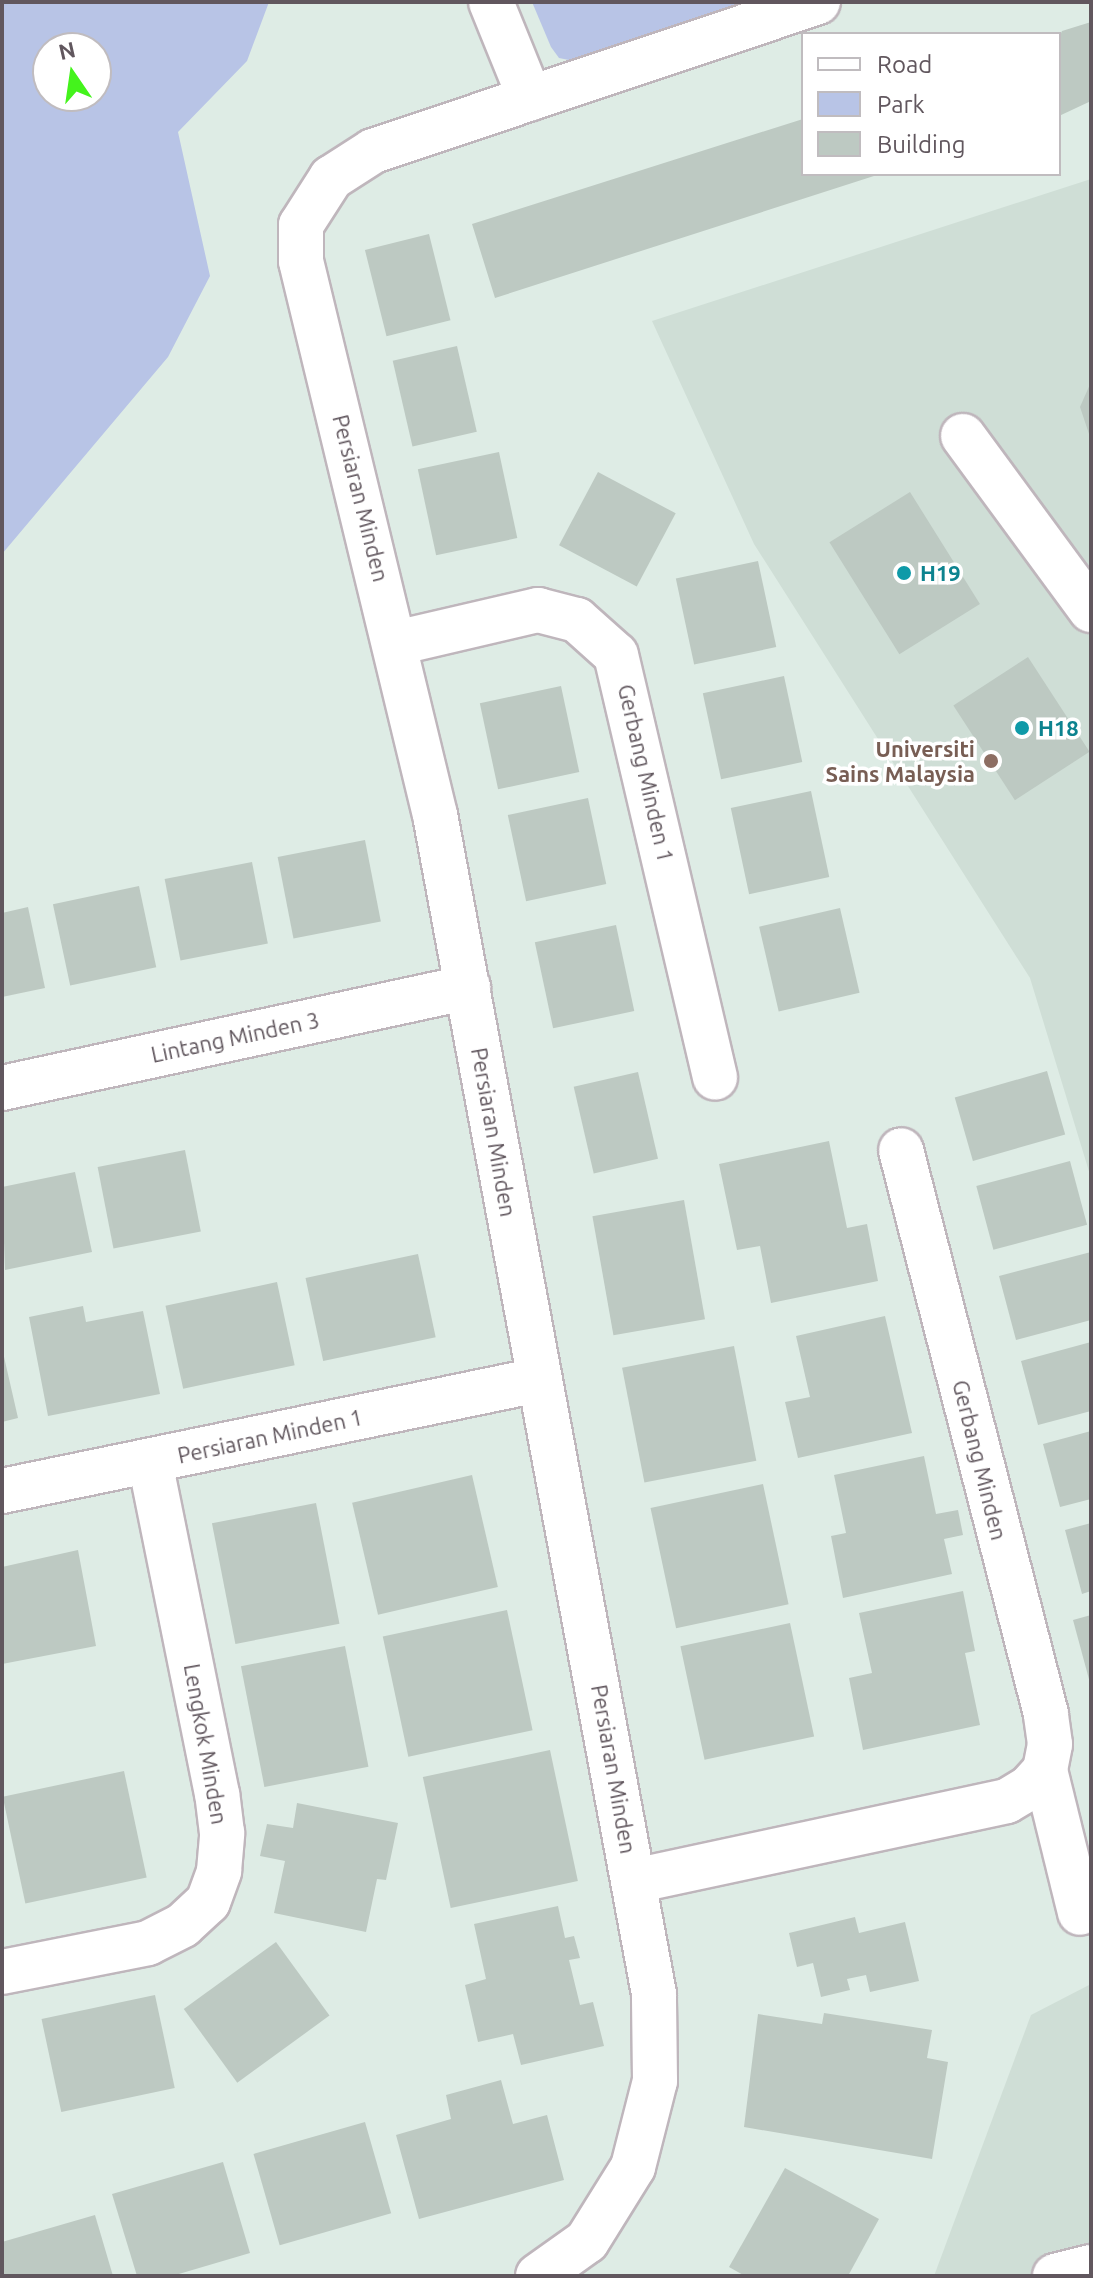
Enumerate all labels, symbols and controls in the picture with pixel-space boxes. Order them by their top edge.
north arrow [32,32,112,112]
legend [801,32,1061,176]
text: N [56,36,78,64]
text: Road [877,51,932,78]
text: Park [877,91,925,118]
text: Building [877,131,965,158]
street label: Persiaran Minden [327,412,395,584]
place label: H19 [920,560,961,586]
marker: H19 [895,564,913,582]
street label: Gerbang Minden 1 [613,682,679,864]
place label: H18 [1038,715,1079,741]
marker: H18 [1013,719,1031,737]
place label: Universiti Sains Malaysia [825,735,975,786]
marker: Universiti Sains Malaysia [982,752,1000,770]
street label: Lintang Minden 3 [148,1006,322,1068]
street label: Persiaran Minden [466,1045,522,1219]
street label: Gerbang Minden [947,1377,1013,1543]
street label: Persiaran Minden 1 [175,1403,365,1469]
street label: Lengkok Minden [179,1662,233,1826]
street label: Persiaran Minden [586,1682,642,1856]

